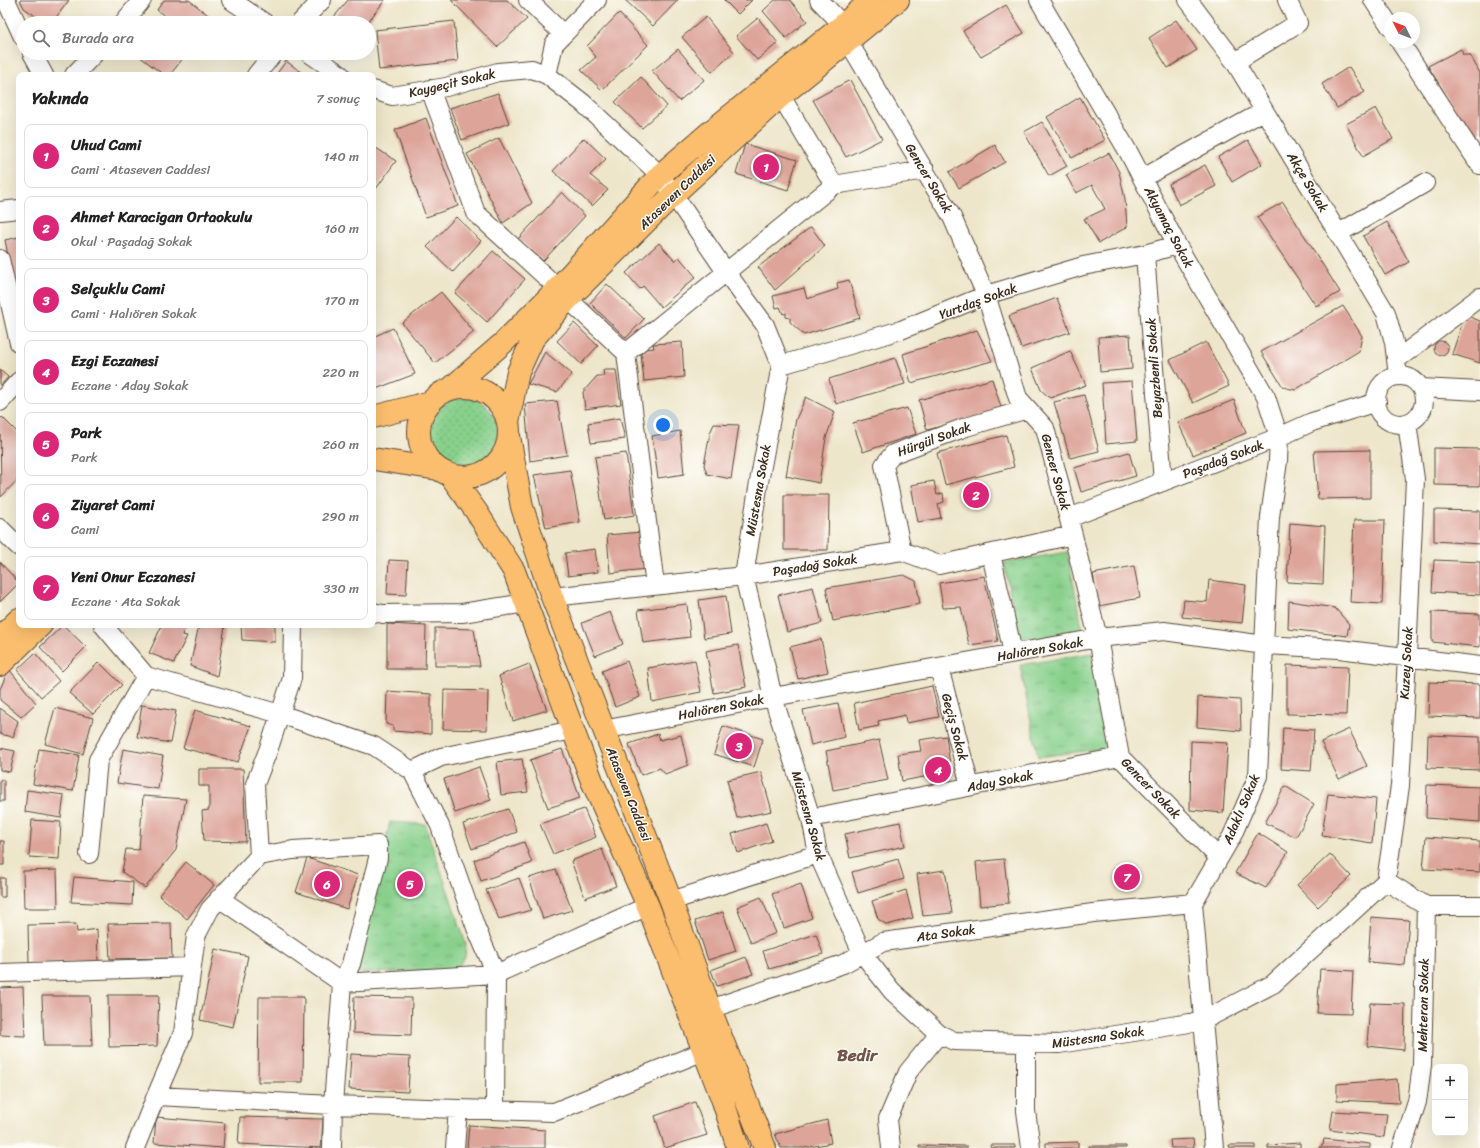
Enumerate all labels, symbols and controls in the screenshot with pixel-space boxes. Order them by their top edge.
north arrow [1384,12,1420,48]
search box [16,16,376,60]
text: Burada ara [62,25,134,51]
icon: search [30,27,52,49]
street label: Kaygeçit Sokak [406,62,498,104]
text: Yakında [32,83,88,113]
text: 7 sonuç [316,87,360,110]
text: Uhud Cami [71,132,141,158]
street label: Gencer Sokak [899,138,959,218]
text: 1 [43,145,49,168]
text: 140 m [324,145,359,168]
street label: Akçe Sokak [1280,146,1335,217]
street label: Ataseven Caddesi [632,148,721,236]
pin: 1 [753,152,779,182]
text: Cami · Ataseven Caddesi [71,158,210,181]
street label: Akyamaç Sokak [1137,181,1200,272]
text: Ahmet Karacigan Ortaokulu [71,204,252,230]
text: 2 [42,217,50,240]
text: 160 m [324,217,359,240]
text: Okul · Paşadağ Sokak [71,230,193,253]
text: Selçuklu Cami [71,276,165,302]
street label: Yurtdaş Sokak [936,276,1020,326]
text: 3 [42,289,50,312]
text: 170 m [324,289,359,312]
text: Cami · Halıören Sokak [71,302,197,325]
street label: Beyazbenli Sokak [1139,317,1169,419]
text: Ezgi Eczanesi [71,348,158,374]
text: 4 [42,361,50,384]
text: 220 m [322,361,359,384]
text: Eczane · Aday Sokak [71,374,189,397]
your location [653,415,673,435]
street label: Hürgül Sokak [894,415,974,463]
text: Park [71,420,102,446]
street label: Gencer Sokak [1035,431,1077,513]
text: 5 [42,433,50,456]
text: 260 m [323,433,359,456]
street label: Paşadağ Sokak [1179,433,1267,485]
street label: Müstesna Sokak [739,442,777,538]
text: Park [71,446,98,469]
pin: 2 [963,480,989,510]
text: Ziyaret Cami [71,492,155,518]
text: 6 [42,505,50,528]
text: 290 m [322,505,359,528]
text: Cami [71,518,99,541]
street label: Paşadağ Sokak [771,547,859,583]
text: Yeni Onur Eczanesi [71,564,195,590]
text: 7 [42,577,50,600]
text: 330 m [323,577,359,600]
text: Eczane · Ata Sokak [71,590,181,613]
street label: Kuzey Sokak [1393,626,1419,700]
street label: Halıören Sokak [995,630,1085,668]
street label: Halıören Sokak [676,687,766,727]
street label: Geçiş Sokak [935,691,975,763]
pin: 3 [726,731,752,761]
street label: Ataseven Caddesi [599,742,659,845]
street label: Gencer Sokak [1115,752,1187,824]
pin: 4 [925,755,951,785]
street label: Aday Sokak [964,763,1035,799]
street label: Müstesna Sokak [785,768,833,864]
street label: Adaklı Sokak [1215,770,1266,849]
pin: 7 [1114,862,1140,892]
pin: 6 [314,869,340,899]
pin: 5 [397,869,423,899]
street label: Ata Sokak [914,917,977,949]
street label: Mehteran Sokak [1411,958,1435,1052]
street label: Müstesna Sokak [1050,1019,1146,1055]
district label: Bedir [837,1040,879,1070]
map controls [1432,1064,1468,1136]
button: + [1432,1064,1468,1100]
button: − [1432,1100,1468,1136]

